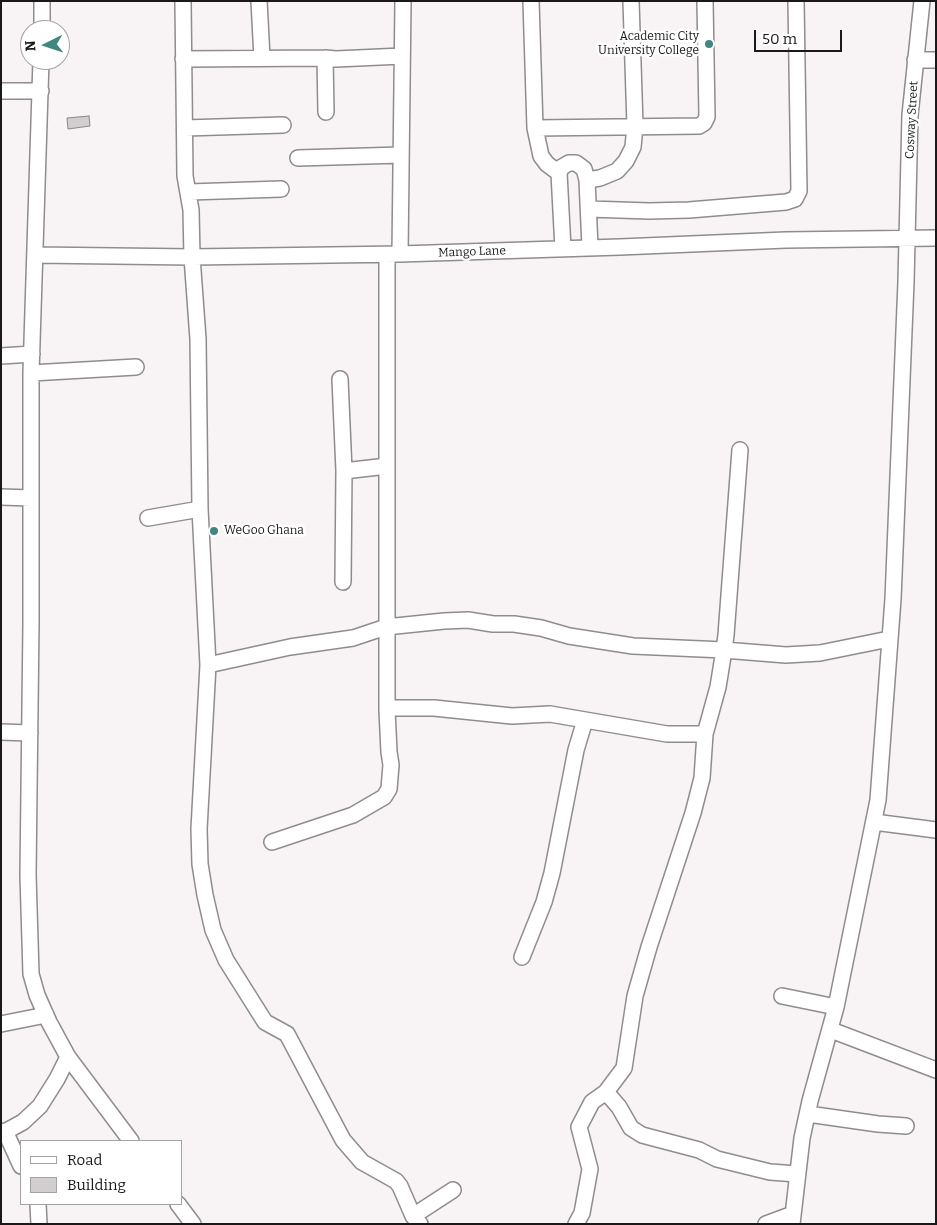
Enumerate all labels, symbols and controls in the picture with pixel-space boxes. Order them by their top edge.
north arrow [20,20,70,70]
scale bar [757,20,844,52]
place label: Academic City University College [598,30,699,58]
text: 50 m [762,30,797,48]
marker: Academic City University College [703,38,715,50]
text: N [22,40,39,52]
street label: Cosway Street [903,81,921,159]
street label: Mango Lane [438,244,506,260]
place label: WeGoo Ghana [224,524,304,538]
marker: WeGoo Ghana [208,525,220,537]
legend [20,1140,182,1205]
text: Road [67,1151,102,1169]
text: Building [67,1176,126,1194]

